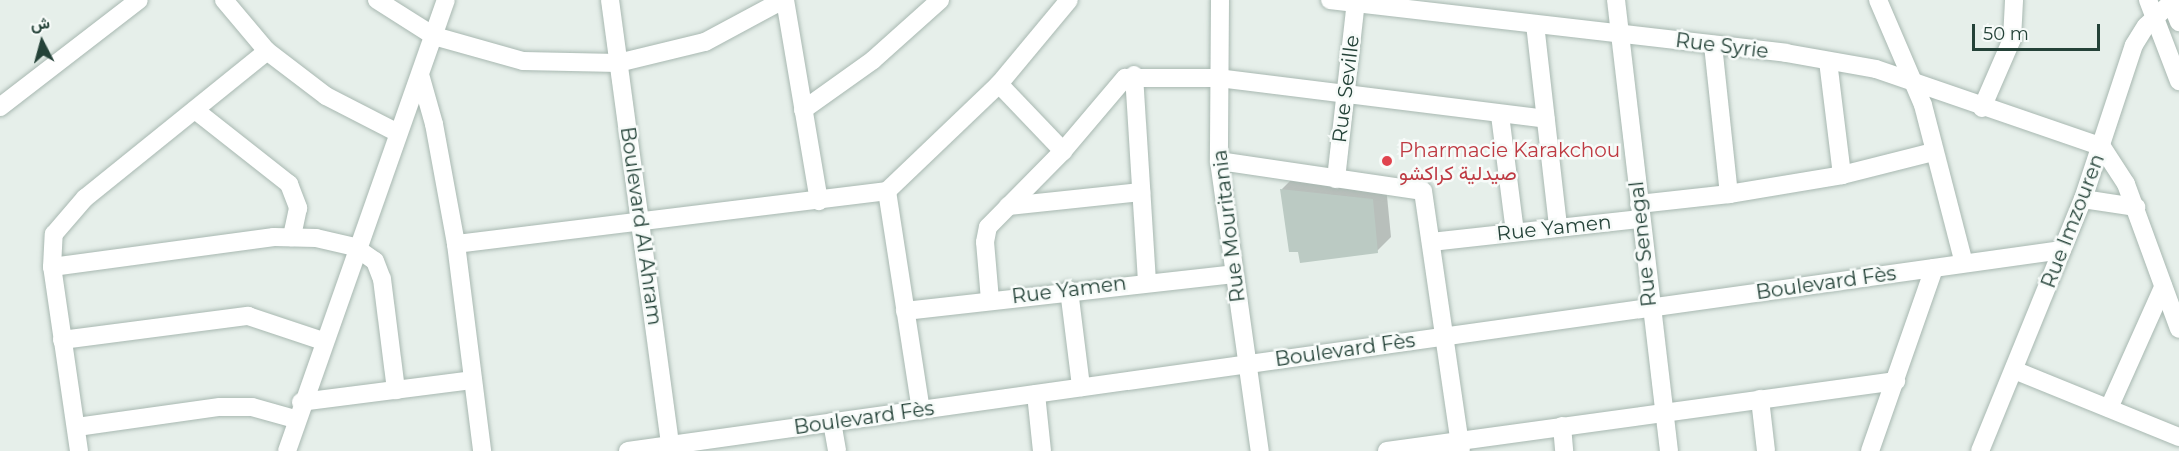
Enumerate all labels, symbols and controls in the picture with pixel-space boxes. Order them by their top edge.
north arrow [12,12,72,72]
scale bar [1975,12,2102,50]
text: ش [30,13,51,34]
text: 50 m [1983,23,2029,45]
street label: Rue Syrie [1674,28,1770,64]
street label: Rue Seville [1327,34,1365,144]
street label: Boulevard Al Ahram [615,125,667,327]
place label: Pharmacie Karakchou صيدلية كراكشو [1399,138,1620,185]
street label: Rue Mouritania [1208,148,1250,304]
street label: Rue Imzouren [2036,150,2110,292]
marker: Pharmacie Karakchou صيدلية كراكشو [1380,154,1394,168]
street label: Rue Senegal [1624,180,1662,308]
street label: Rue Yamen [1495,210,1613,246]
street label: Boulevard Fès [1754,261,1898,305]
street label: Rue Yamen [1010,271,1128,309]
street label: Boulevard Fès [1273,328,1417,372]
street label: Boulevard Fès [792,396,936,440]

